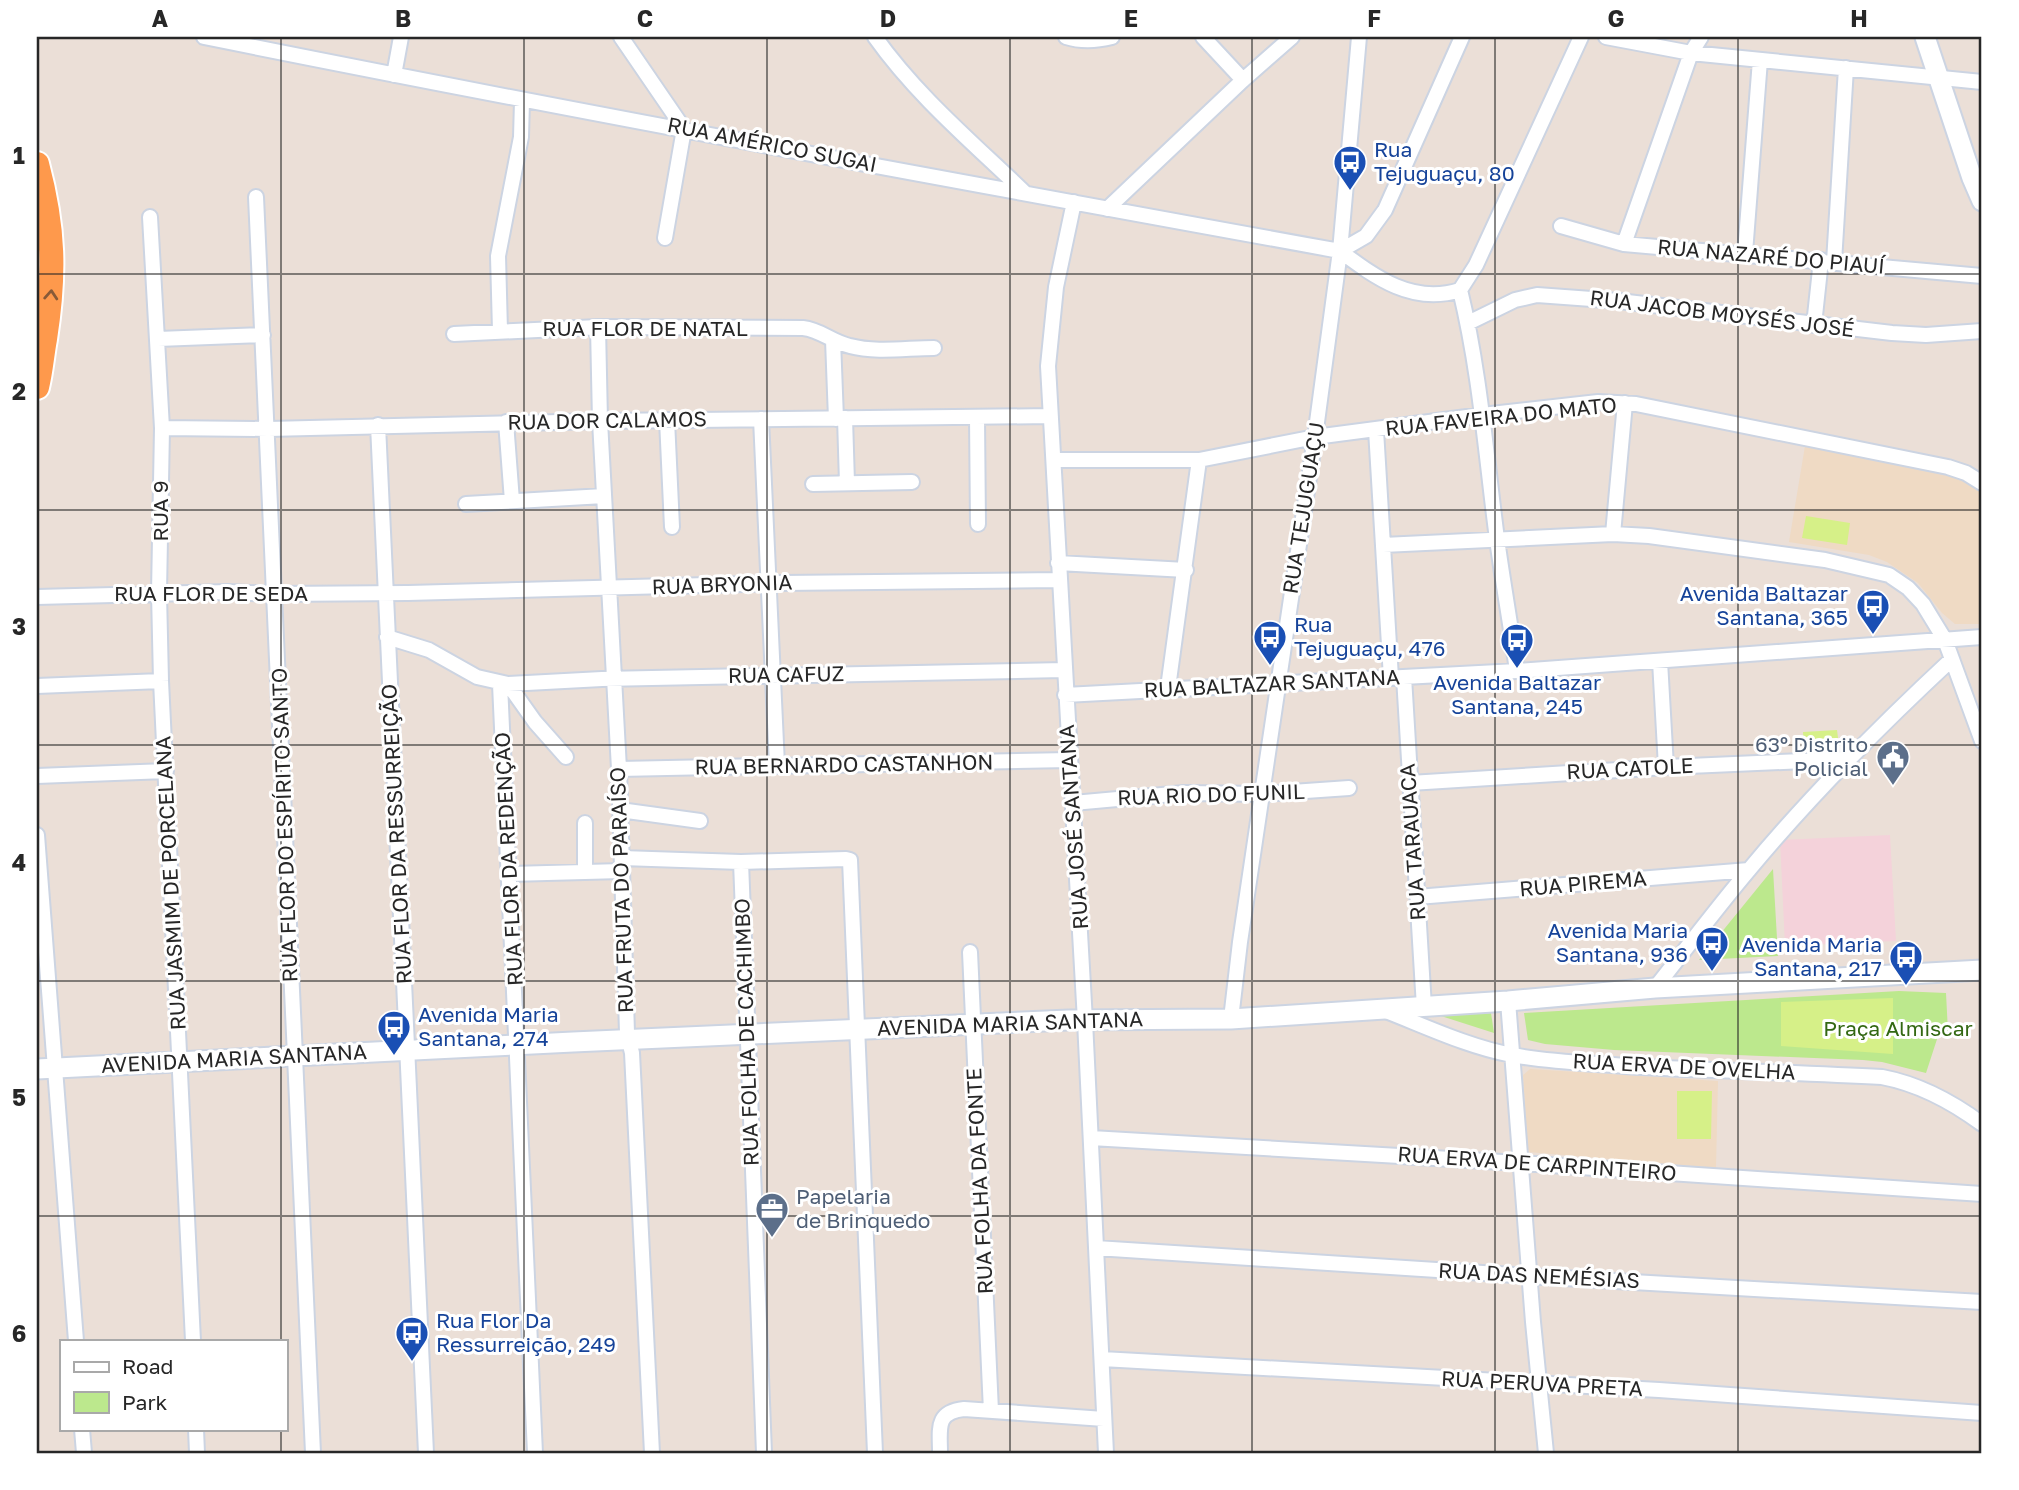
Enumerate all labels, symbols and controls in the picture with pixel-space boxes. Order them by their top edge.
text: A [152,4,169,32]
text: B [395,4,411,32]
text: C [637,4,653,32]
text: D [880,4,896,32]
text: E [1124,4,1138,32]
text: F [1367,4,1381,32]
text: G [1608,4,1624,32]
text: H [1850,4,1868,32]
street label: RUA AMÉRICO SUGAI [665,111,879,177]
place label: Rua Tejuguaçu, 80 [1374,136,1515,186]
text: 1 [13,141,25,169]
bus stop icon: Rua Tejuguaçu, 80 [1331,143,1369,192]
street label: RUA NAZARÉ DO PIAUÍ [1656,233,1887,279]
street label: RUA JACOB MOYSÉS JOSÉ [1588,284,1856,342]
one-way arrow [43,290,58,301]
street label: RUA FLOR DE NATAL [542,315,748,341]
text: 2 [12,377,26,405]
street label: RUA FAVEIRA DO MATO [1384,391,1618,441]
street label: RUA DOR CALAMOS [507,405,707,435]
street label: RUA TEJUGUAÇU [1277,420,1329,596]
street label: RUA 9 [147,481,173,541]
street label: RUA BRYONIA [651,569,793,599]
street label: RUA FLOR DE SEDA [114,580,308,606]
place label: Avenida Baltazar Santana, 365 [1680,580,1848,630]
bus stop icon: Avenida Baltazar Santana, 365 [1854,587,1892,636]
place label: Rua Tejuguaçu, 476 [1294,611,1445,661]
text: 3 [12,612,26,640]
bus stop icon: Rua Tejuguaçu, 476 [1251,618,1289,667]
bus stop icon: Avenida Baltazar Santana, 245 [1498,621,1536,670]
street label: RUA CAFUZ [728,660,844,688]
street label: RUA BALTAZAR SANTANA [1143,663,1401,703]
street label: RUA FLOR DO ESPÍRITO SANTO [266,667,302,983]
place label: Avenida Baltazar Santana, 245 [1433,669,1601,719]
street label: RUA FLOR DA RESSURREIÇÃO [375,683,417,985]
street label: RUA JOSÉ SANTANA [1053,724,1093,930]
place label: 63º Distrito Policial [1755,731,1868,781]
street label: RUA FLOR DA REDENÇÃO [488,732,528,987]
street label: RUA JASMIM DE PORCELANA [149,735,191,1031]
public building icon: 63º Distrito Policial [1874,738,1912,787]
street label: RUA BERNARDO CASTANHON [694,748,994,780]
street label: RUA CATOLE [1566,752,1694,784]
street label: RUA TARAUACA [1394,763,1430,922]
street label: RUA FRUTA DO PARAÍSO [604,767,638,1014]
street label: RUA RIO DO FUNIL [1117,778,1305,810]
text: 4 [12,848,26,876]
street label: RUA PIREMA [1518,864,1648,902]
street label: RUA FOLHA DE CACHIMBO [728,898,764,1166]
place label: Avenida Maria Santana, 936 [1547,917,1688,967]
bus stop icon: Avenida Maria Santana, 936 [1693,924,1731,973]
place label: Avenida Maria Santana, 217 [1741,931,1882,981]
bus stop icon: Avenida Maria Santana, 217 [1887,938,1925,987]
place label: Avenida Maria Santana, 274 [418,1001,559,1051]
street label: AVENIDA MARIA SANTANA [876,1005,1143,1041]
bus stop icon: Avenida Maria Santana, 274 [375,1008,413,1057]
park label: Praça Almiscar [1823,1015,1973,1041]
street label: AVENIDA MARIA SANTANA [100,1038,368,1078]
street label: RUA ERVA DE OVELHA [1572,1047,1796,1085]
street label: RUA FOLHA DA FONTE [960,1067,998,1295]
text: 5 [12,1083,26,1111]
street label: RUA ERVA DE CARPINTEIRO [1397,1140,1678,1186]
place label: Papelaria de Brinquedo [796,1183,930,1233]
office icon: Papelaria de Brinquedo [753,1190,791,1239]
street label: RUA DAS NEMÉSIAS [1438,1257,1641,1293]
place label: Rua Flor Da Ressurreição, 249 [436,1307,616,1357]
bus stop icon: Rua Flor Da Ressurreição, 249 [393,1314,431,1363]
text: 6 [12,1319,26,1347]
legend [60,1340,287,1430]
text: Road [122,1353,173,1379]
street label: RUA PERUVA PRETA [1440,1365,1644,1401]
text: Park [122,1389,168,1415]

